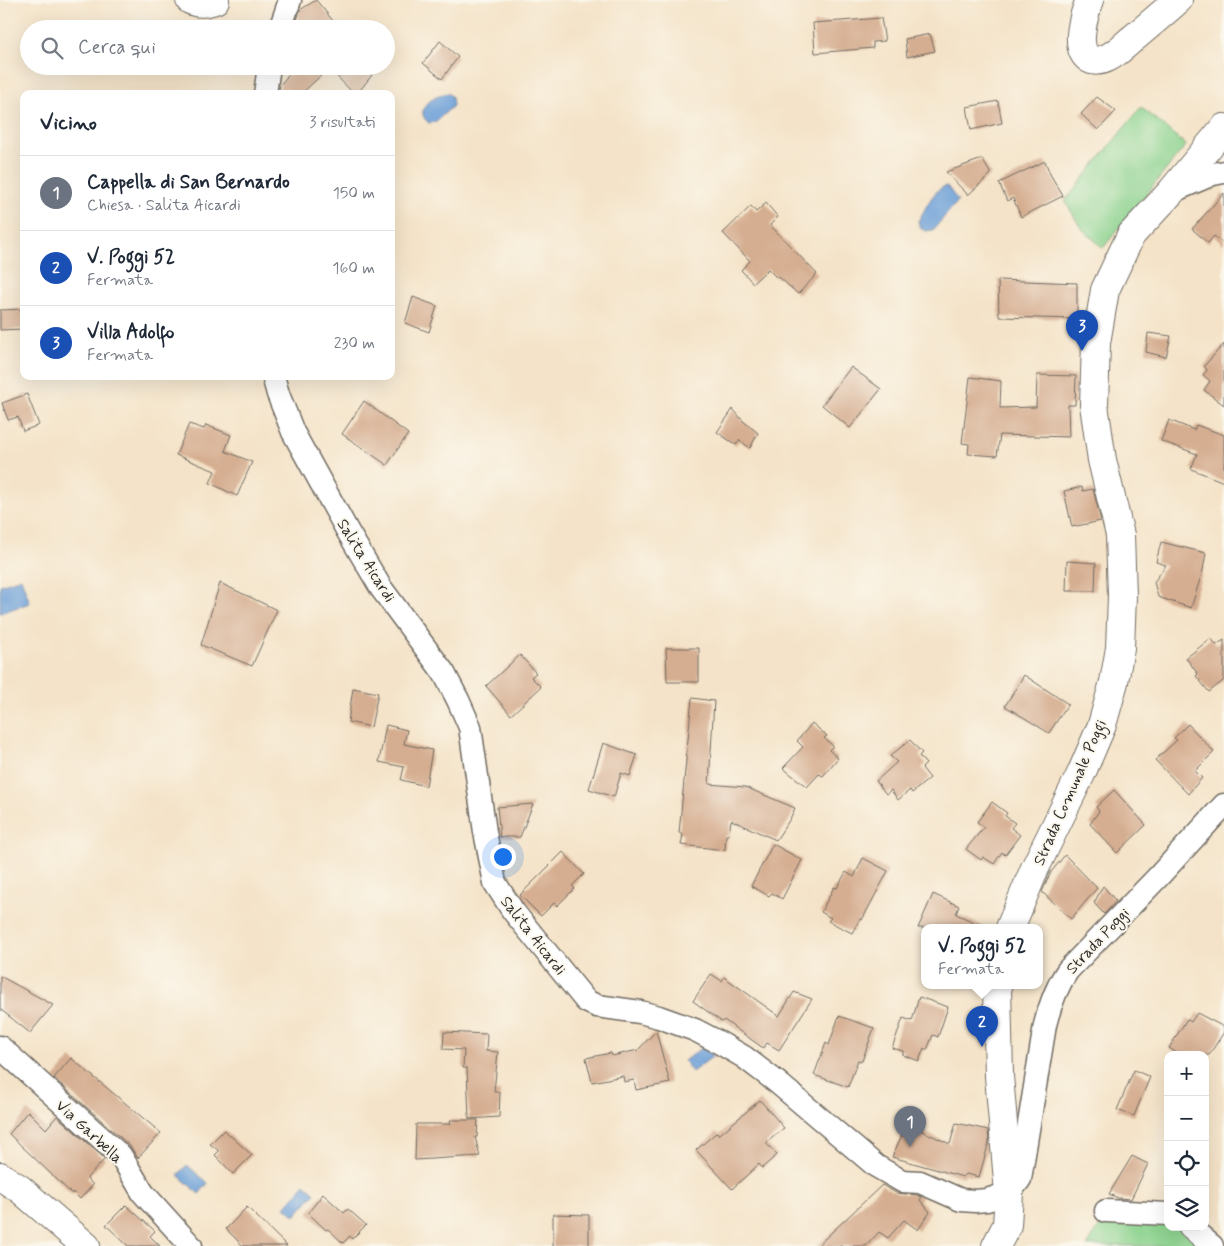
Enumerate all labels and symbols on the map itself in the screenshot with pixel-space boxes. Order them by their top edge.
pin: 3 [1066,310,1098,351]
street label: Salita Aicardi [332,515,400,607]
street label: Strada Comunale Poggi [1029,716,1113,869]
your location [490,844,516,870]
street label: Salita Aicardi [495,892,570,980]
street label: Strada Poggi [1062,903,1135,979]
pin: 2 [966,1006,998,1047]
street label: Via Garbella [51,1096,127,1169]
pin: 1 [894,1106,926,1147]

